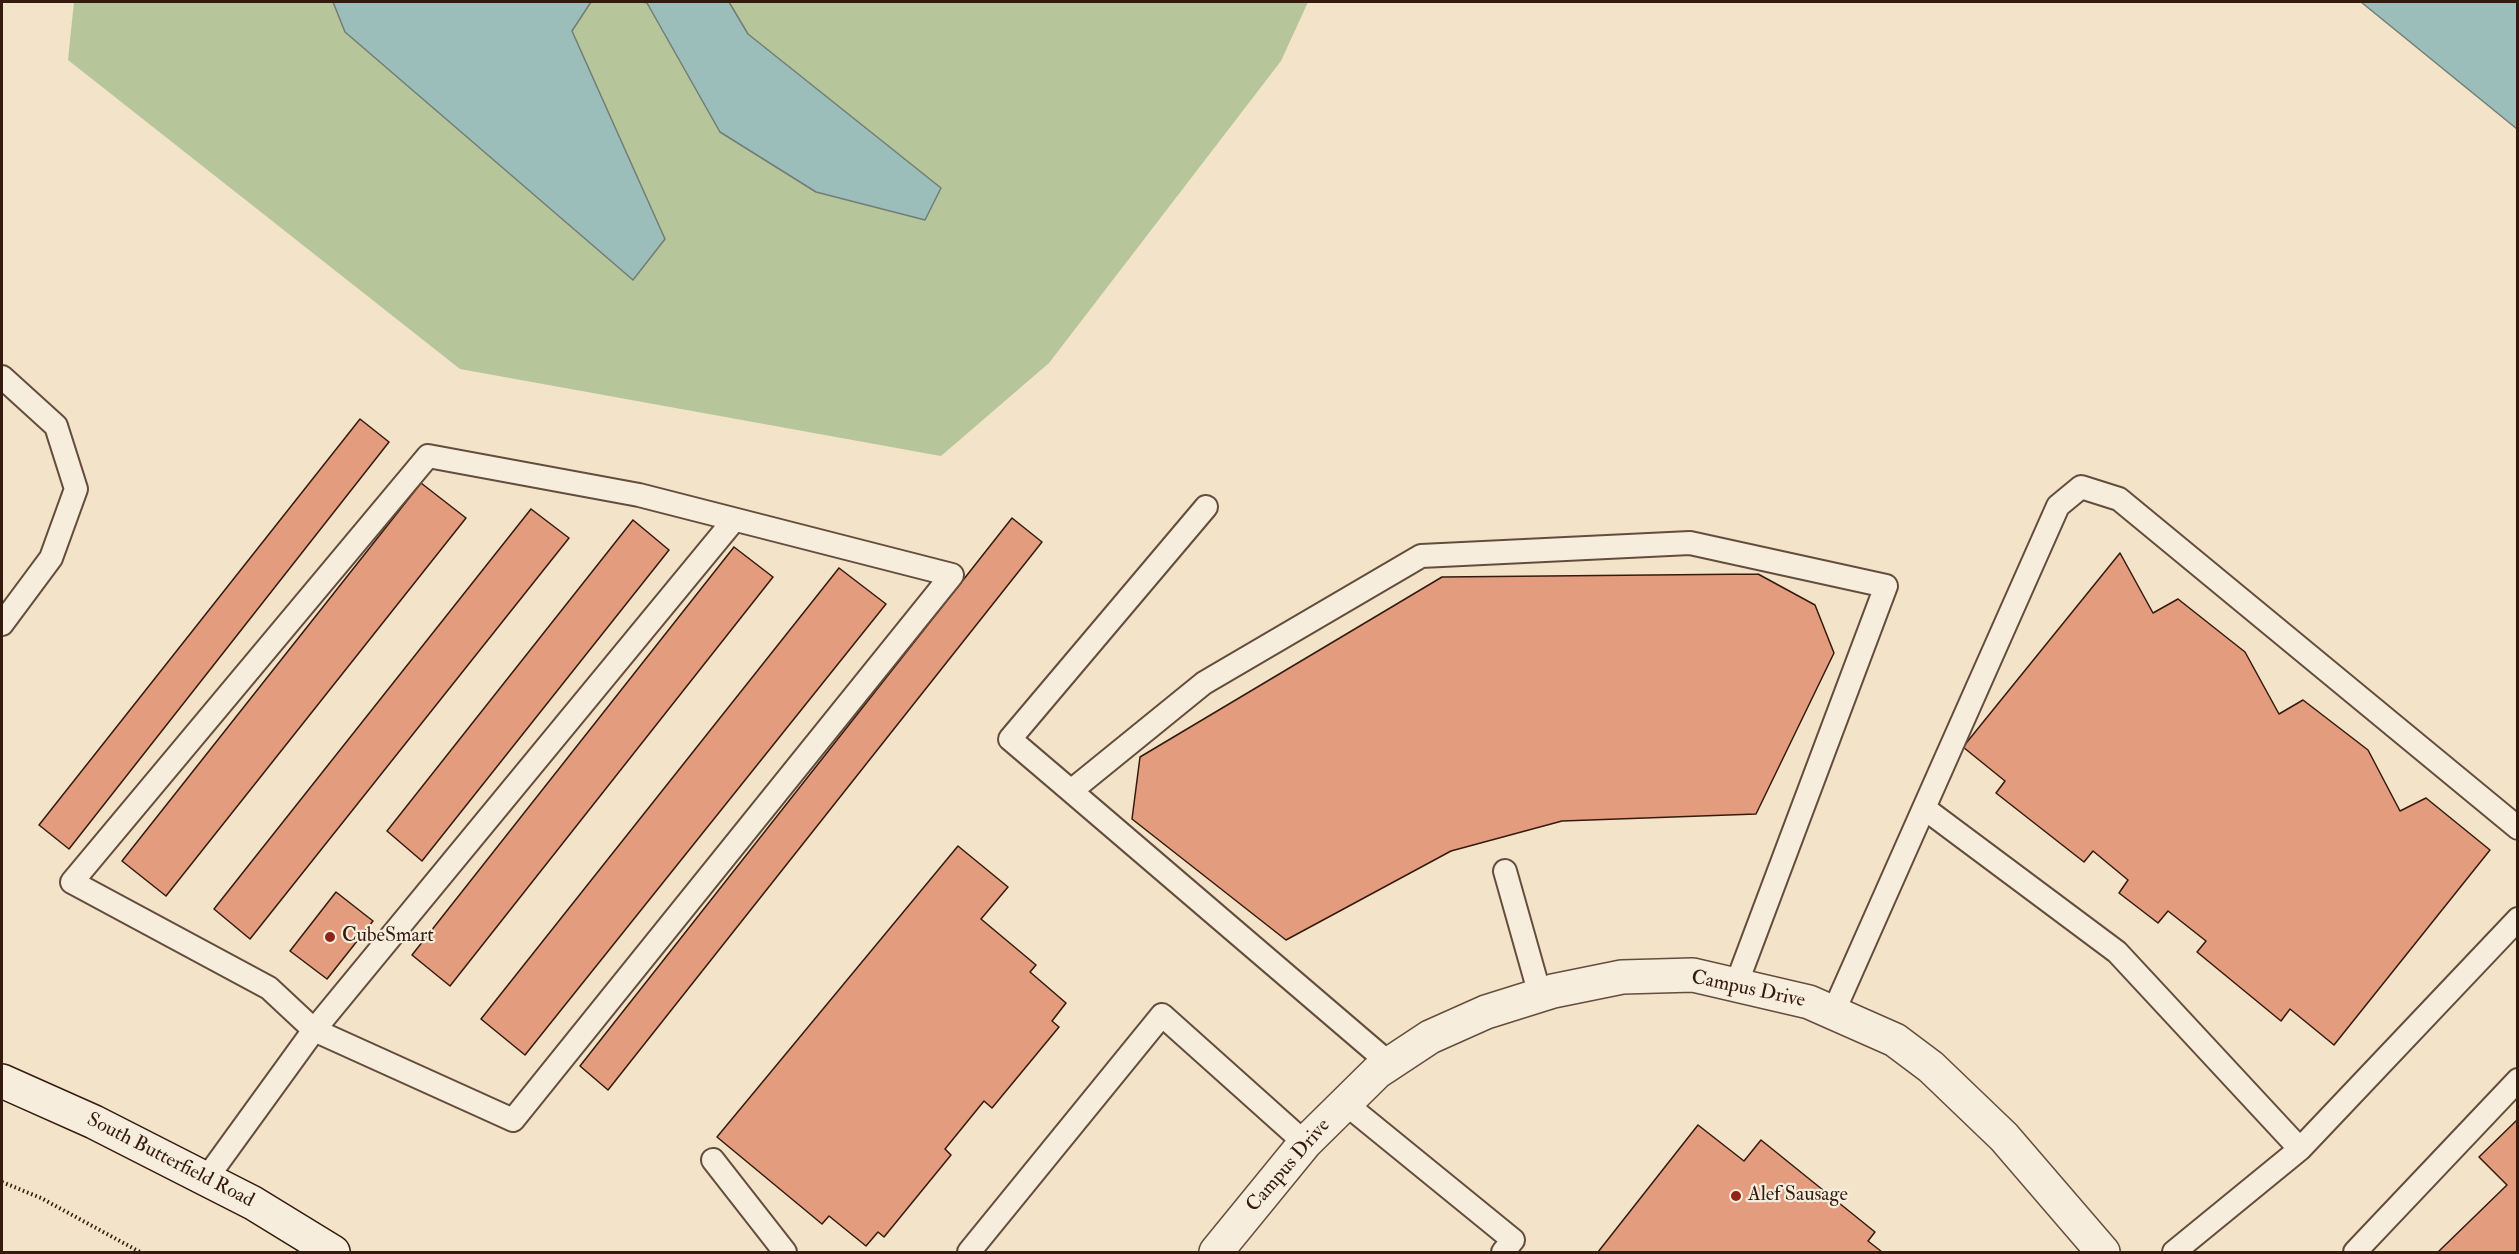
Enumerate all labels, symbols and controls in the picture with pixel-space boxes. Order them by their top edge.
place label: CubeSmart [342,925,434,949]
marker: CubeSmart [323,930,337,944]
street label: Campus Drive [1689,966,1807,1014]
street label: South Butterfield Road [82,1108,258,1214]
street label: Campus Drive [1242,1115,1336,1217]
place label: Alef Sausage [1748,1184,1848,1208]
marker: Alef Sausage [1729,1189,1743,1203]

